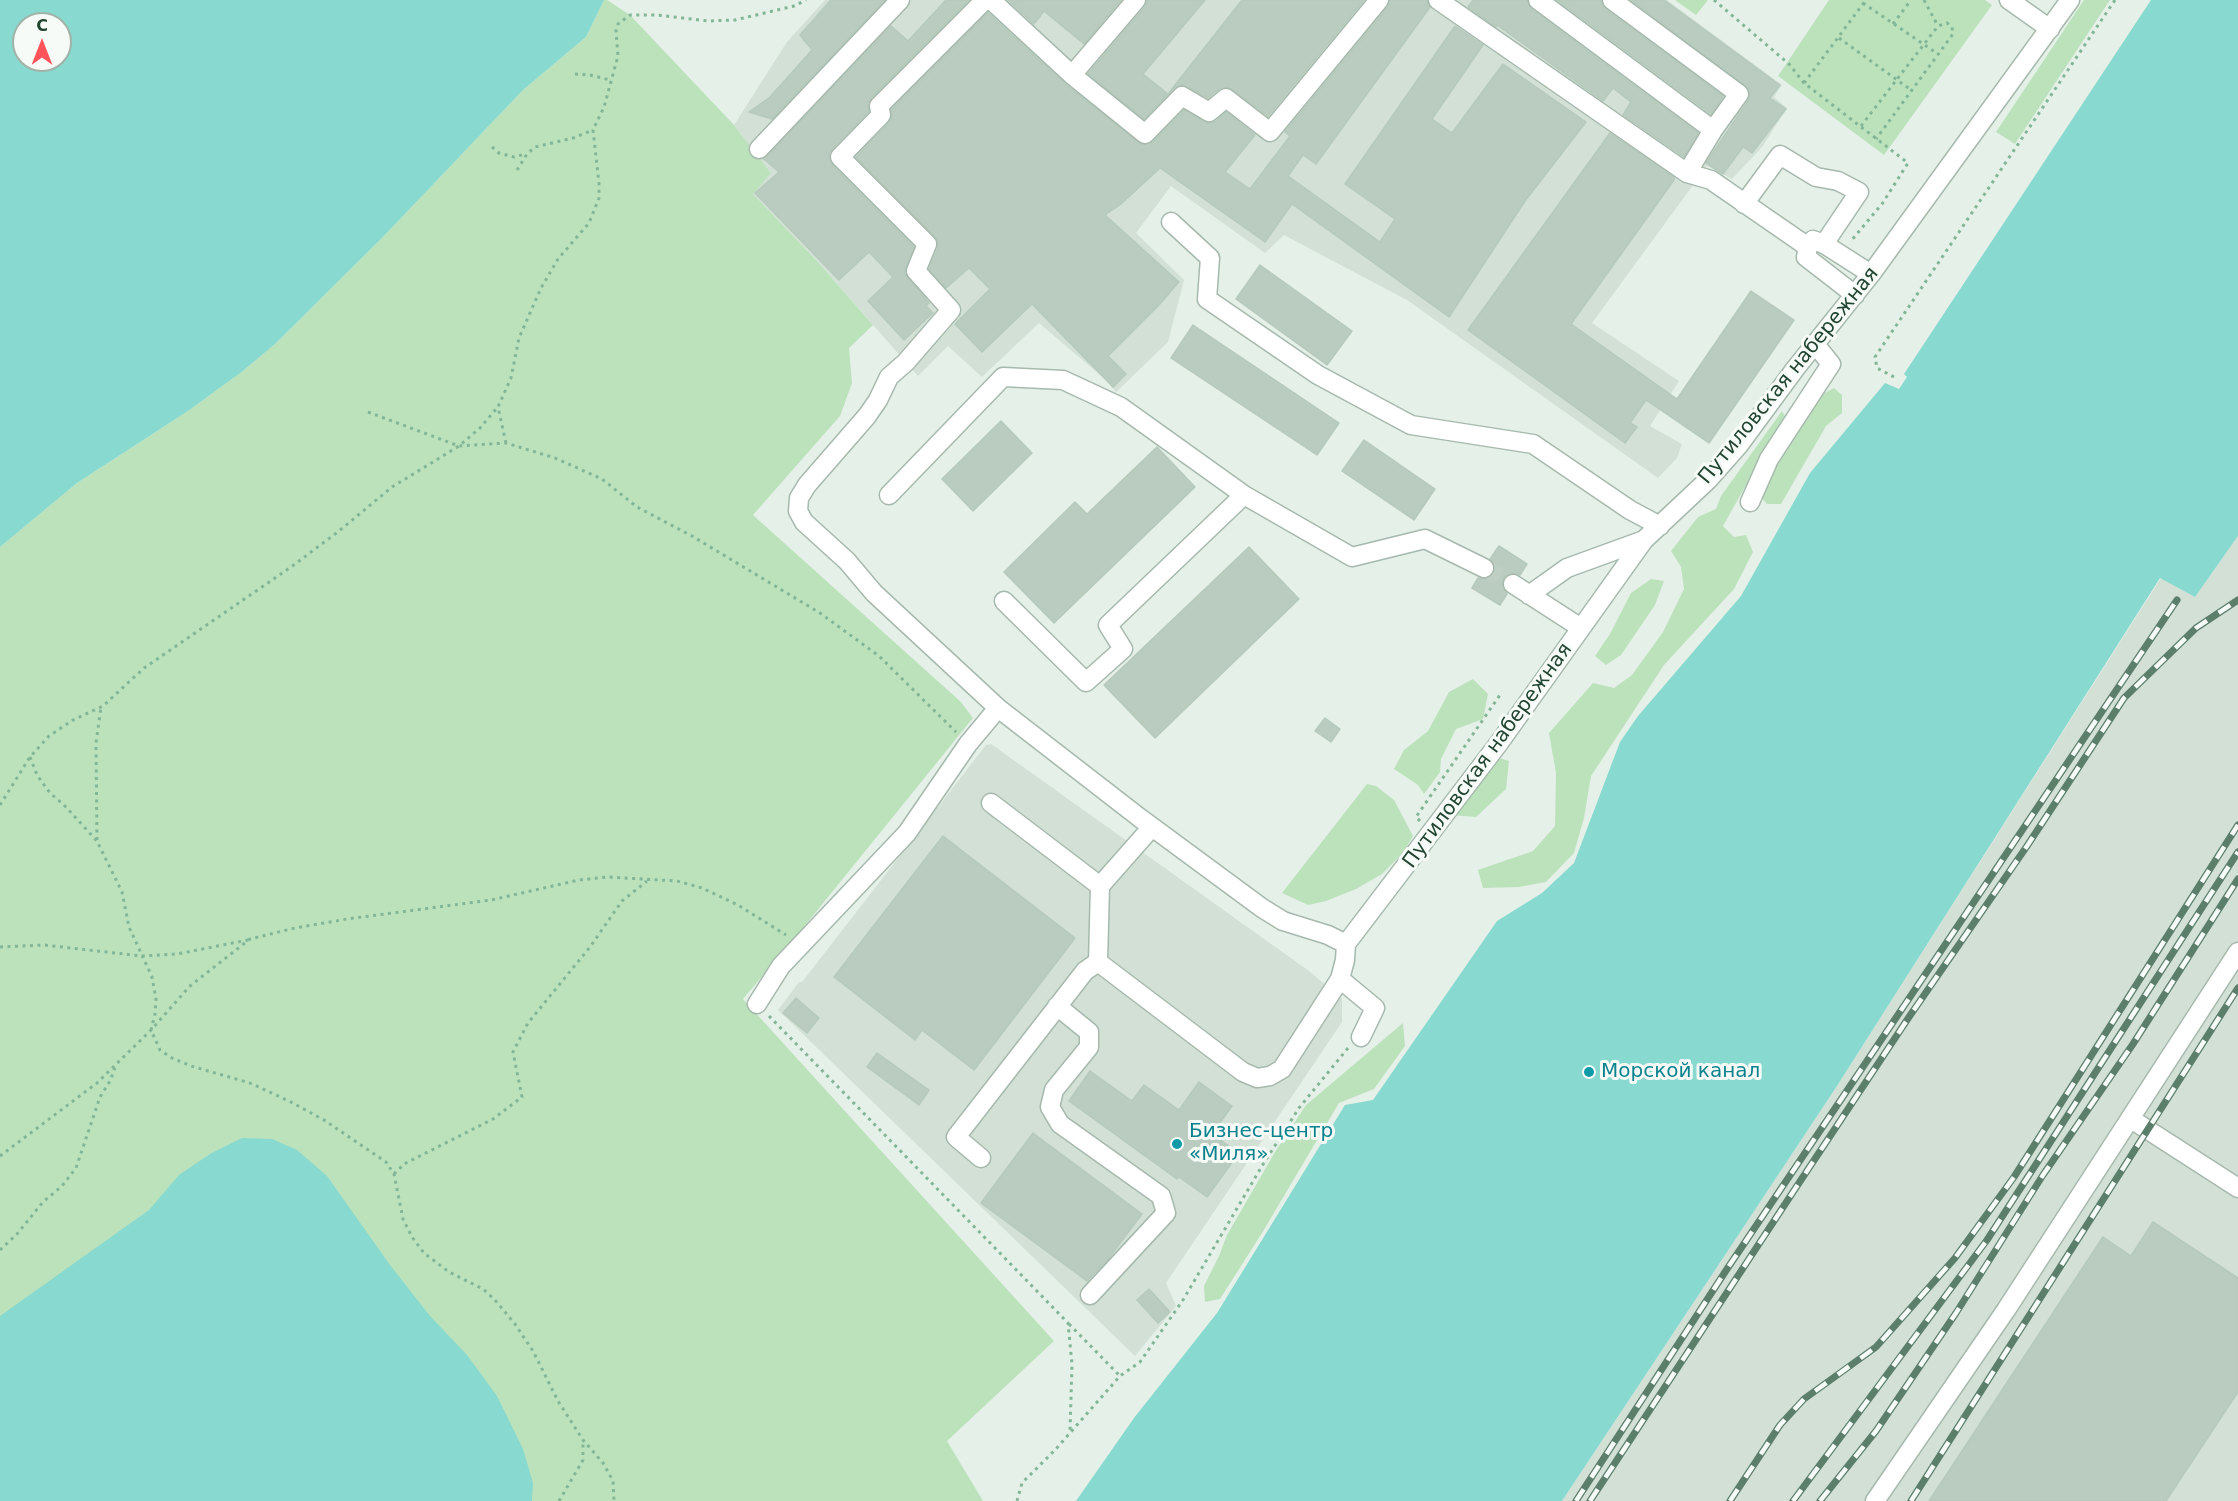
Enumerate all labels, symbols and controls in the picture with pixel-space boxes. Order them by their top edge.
north arrow [12,12,72,72]
text: С [36,16,48,35]
street label: Путиловская набережная [1694,263,1884,489]
street label: Путиловская набережная [1398,639,1578,873]
place label: Морской канал [1601,1060,1760,1084]
marker: Морской канал [1582,1065,1596,1079]
place label: Бизнес-центр «Миля» [1189,1120,1333,1167]
marker: Бизнес-центр «Миля» [1170,1137,1184,1151]

